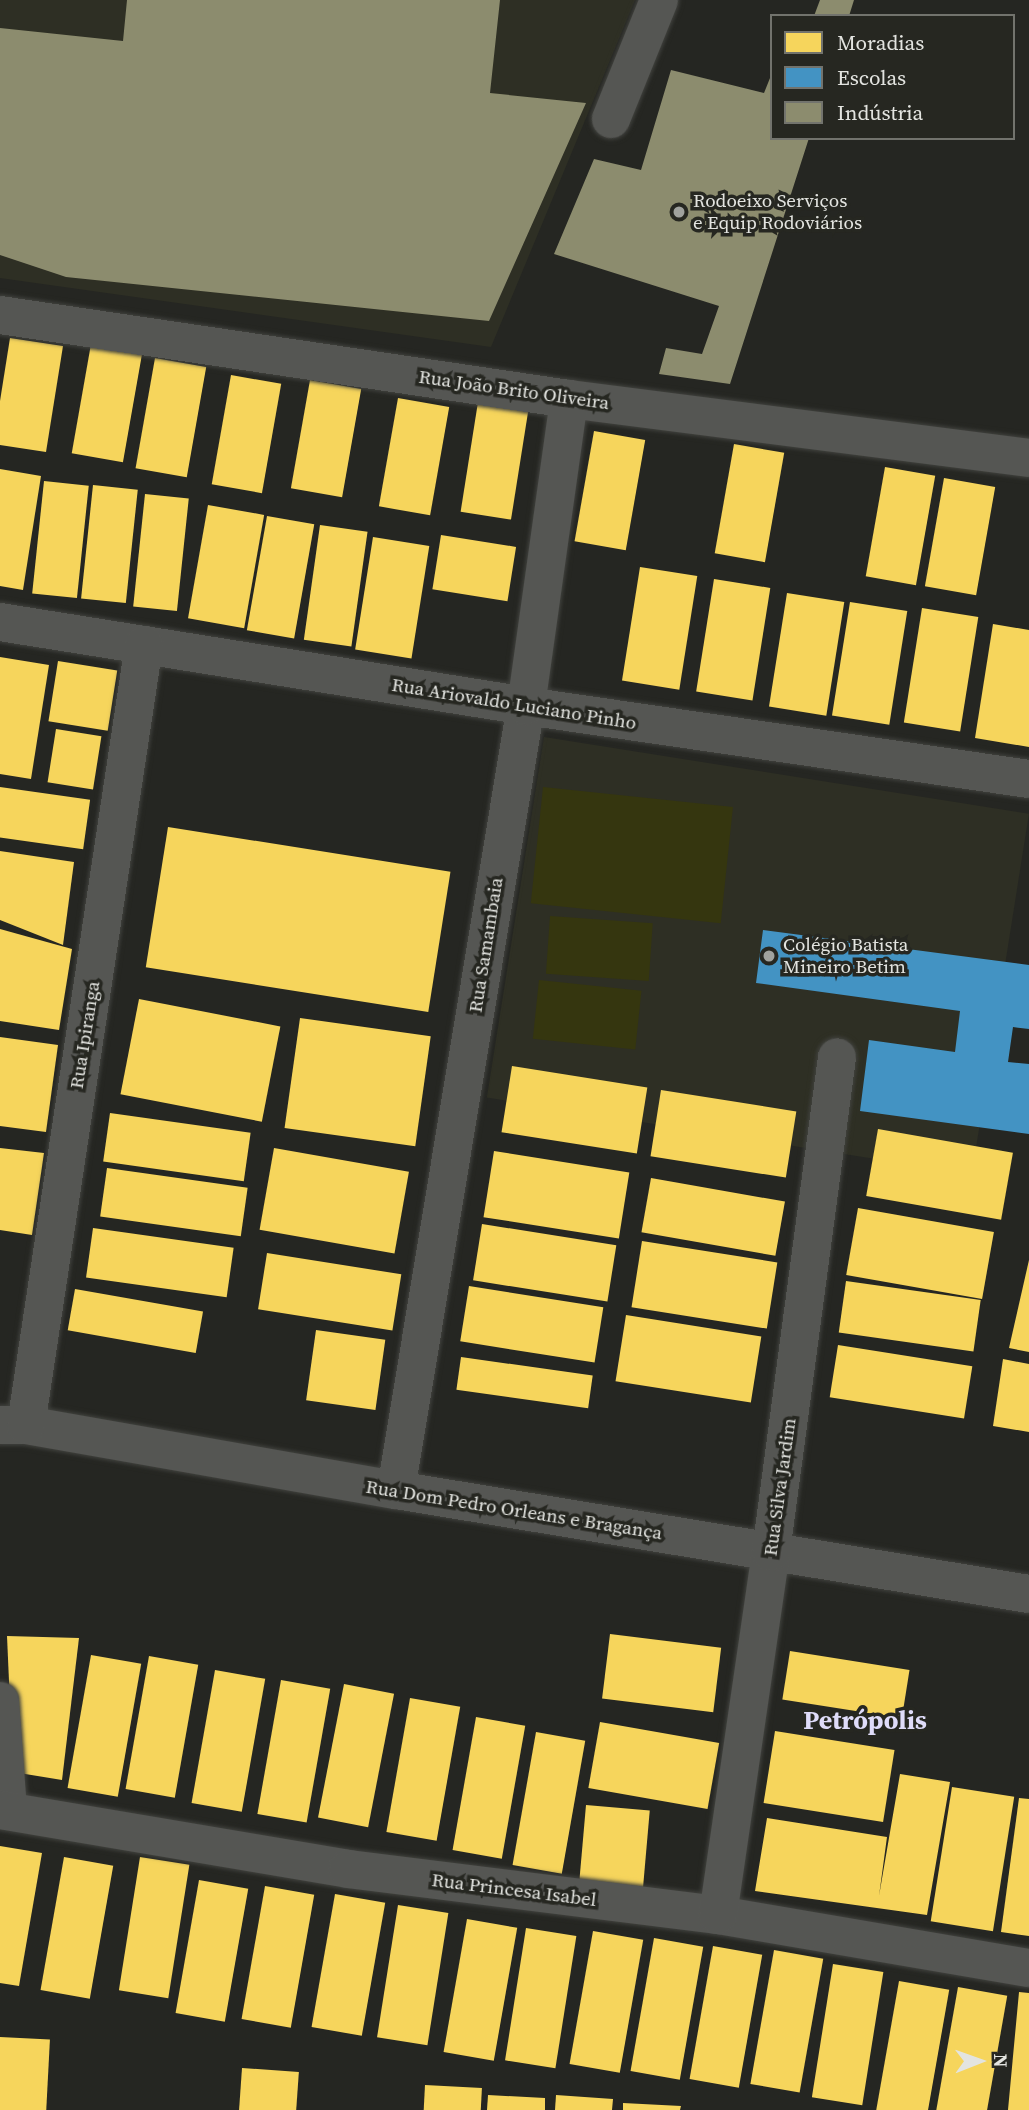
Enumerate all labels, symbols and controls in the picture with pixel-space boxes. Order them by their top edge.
legend [770,14,1015,140]
text: Moradias [837,28,924,57]
text: Escolas [837,63,906,92]
text: Indústria [837,98,923,127]
place label: Rodoeixo Serviços e Equip Rodoviários [693,190,862,234]
marker: Rodoeixo Serviços e Equip Rodoviários [671,204,687,220]
street label: Rua João Brito Oliveira [417,365,611,415]
street label: Rua Ariovaldo Luciano Pinho [390,673,638,735]
street label: Rua Samambaia [464,876,508,1014]
place label: Colégio Batista Mineiro Betim [783,934,908,978]
marker: Colégio Batista Mineiro Betim [761,948,777,964]
street label: Rua Ipiranga [65,980,105,1090]
street label: Rua Silva Jardim [759,1417,801,1557]
street label: Rua Dom Pedro Orleans e Bragança [364,1475,664,1545]
district label: Petrópolis [803,1705,927,1737]
street label: Rua Princesa Isabel [430,1869,598,1911]
north arrow [945,2026,1015,2096]
text: N [988,2053,1014,2068]

